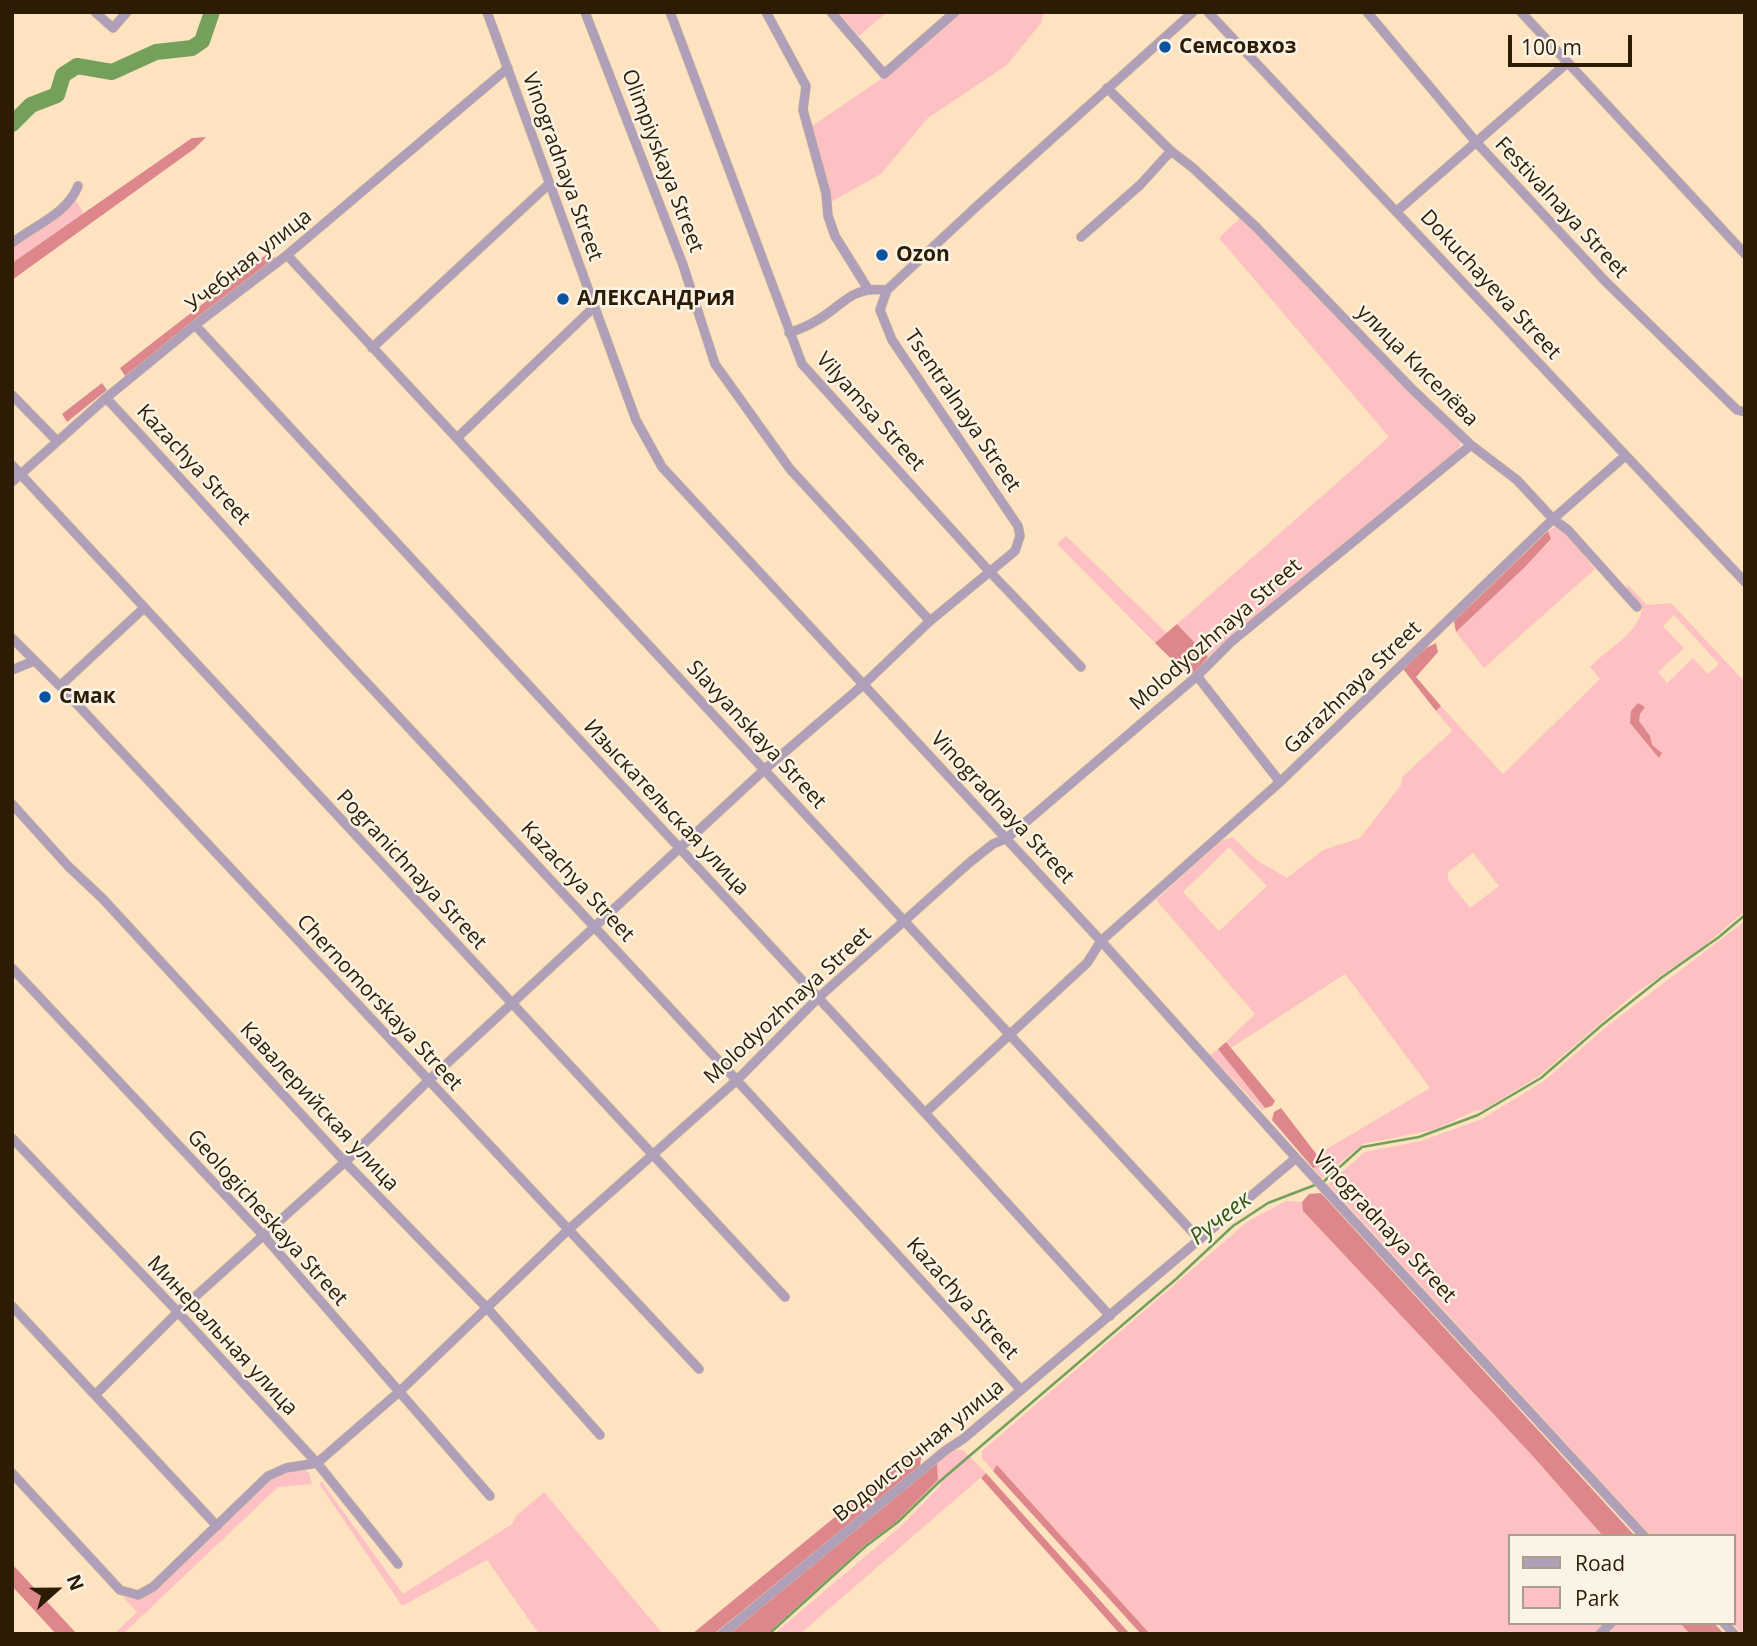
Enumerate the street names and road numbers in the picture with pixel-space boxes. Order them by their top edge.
street label: Olimpiyskaya Street [615,66,709,256]
street label: Vinogradnaya Street [516,69,608,265]
street label: Festivalnaya Street [1489,132,1633,284]
street label: Учебная улица [181,204,317,318]
street label: Dokuchayeva Street [1414,205,1566,365]
street label: улица Киселёва [1351,300,1483,432]
street label: Tsentralnaya Street [898,325,1026,497]
street label: Vilyamsa Street [810,348,930,476]
street label: Kazachya Street [131,400,255,530]
street label: Molodyozhnaya Street [1125,554,1307,716]
street label: Garazhnaya Street [1279,616,1427,760]
street label: Slavyanskaya Street [681,656,831,814]
street label: Изыскательская улица [578,715,754,901]
street label: Vinogradnaya Street [925,727,1079,889]
street label: Pogranichnaya Street [331,785,491,955]
street label: Kazachya Street [515,817,639,947]
street label: Chernomorskaya Street [291,910,467,1096]
street label: Molodyozhnaya Street [699,922,877,1090]
street label: Кавалерийская улица [234,1017,404,1197]
street label: Geologicheskaya Street [181,1125,353,1311]
street label: Vinogradnaya Street [1307,1146,1461,1308]
street label: Kazachya Street [901,1233,1023,1365]
street label: Минеральная улица [142,1251,302,1421]
street label: Водоисточная улица [829,1374,1009,1528]

